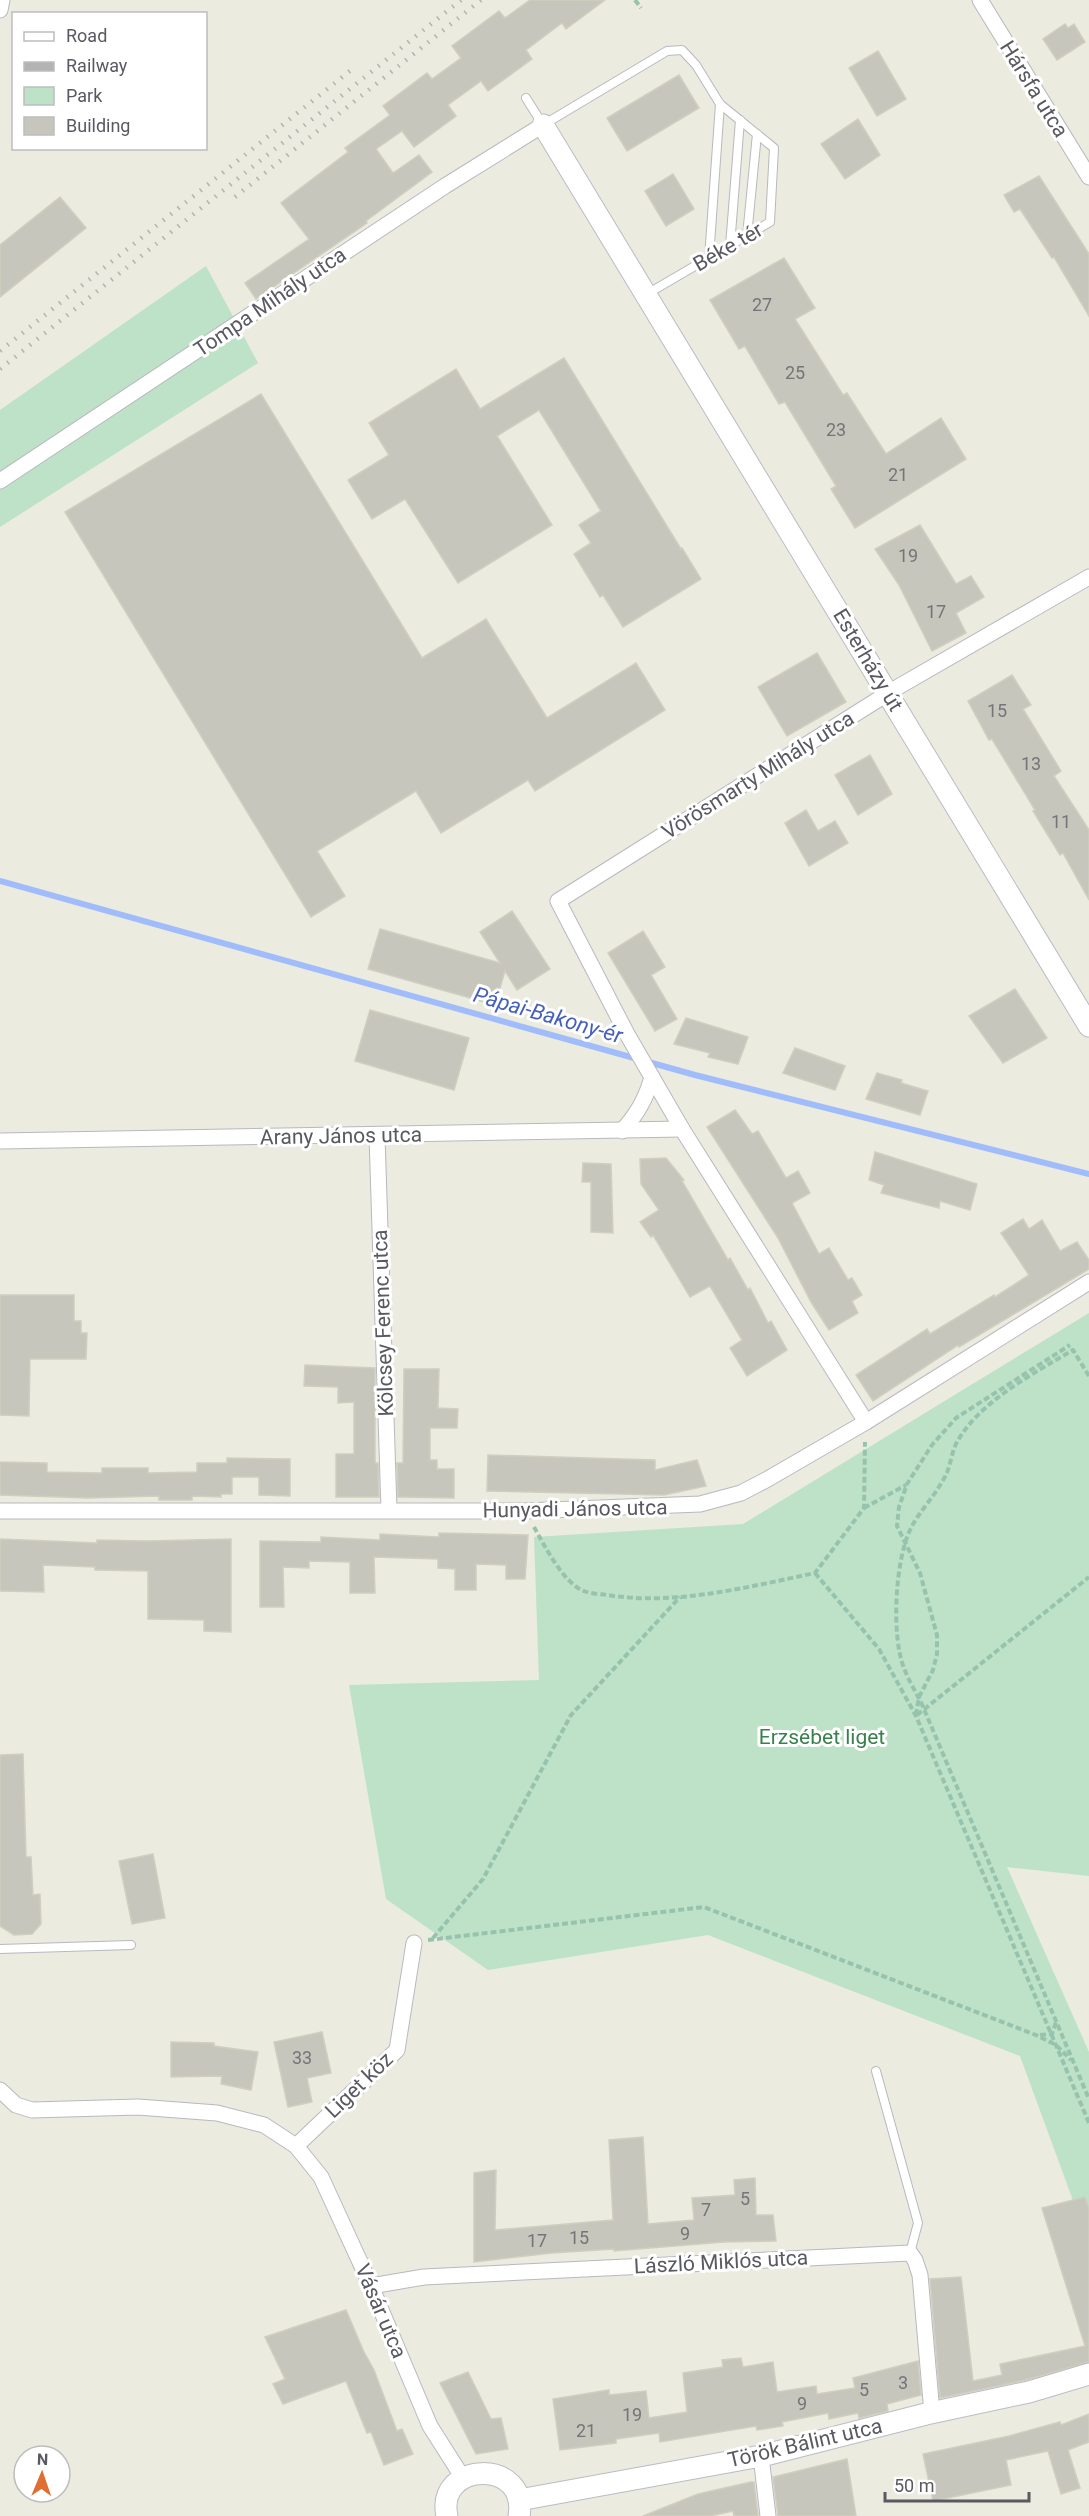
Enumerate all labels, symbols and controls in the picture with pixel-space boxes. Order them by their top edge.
legend [12,12,207,150]
text: Road [66,25,107,46]
street label: Hársfa utca [995,36,1073,142]
text: Railway [66,55,128,76]
text: Park [66,85,103,106]
text: Building [66,115,130,136]
street label: Béke tér [689,218,767,276]
street label: Tompa Mihály utca [190,242,350,362]
house number: 27 [752,294,772,315]
house number: 25 [785,362,805,383]
house number: 23 [826,419,846,440]
house number: 21 [888,464,908,485]
house number: 19 [898,545,918,566]
house number: 17 [926,601,946,622]
street label: Esterházy út [828,605,908,716]
house number: 15 [987,700,1007,721]
street label: Vörösmarty Mihály utca [658,706,858,844]
house number: 13 [1021,753,1041,774]
house number: 11 [1051,811,1071,832]
water label: Pápai-Bakony-ér [471,982,626,1048]
street label: Arany János utca [260,1123,422,1149]
street label: Kölcsey Ferenc utca [368,1229,398,1417]
street label: Hunyadi János utca [482,1495,668,1523]
park label: Erzsébet liget [759,1725,885,1749]
house number: 33 [292,2047,312,2068]
street label: Liget köz [320,2047,398,2123]
house number: 5 [740,2188,750,2209]
house number: 7 [701,2199,711,2220]
house number: 9 [680,2223,690,2244]
house number: 15 [569,2227,589,2248]
house number: 17 [527,2230,547,2251]
street label: László Miklós utca [633,2245,809,2279]
street label: Vásár utca [350,2260,412,2362]
house number: 3 [898,2372,908,2393]
house number: 5 [859,2379,869,2400]
house number: 9 [797,2393,807,2414]
house number: 19 [622,2404,642,2425]
street label: Török Bálint utca [726,2414,884,2472]
house number: 21 [576,2420,596,2441]
north arrow [12,2444,72,2504]
text: N [37,2450,48,2469]
scale bar [885,2465,1029,2503]
text: 50 m [894,2475,934,2496]

